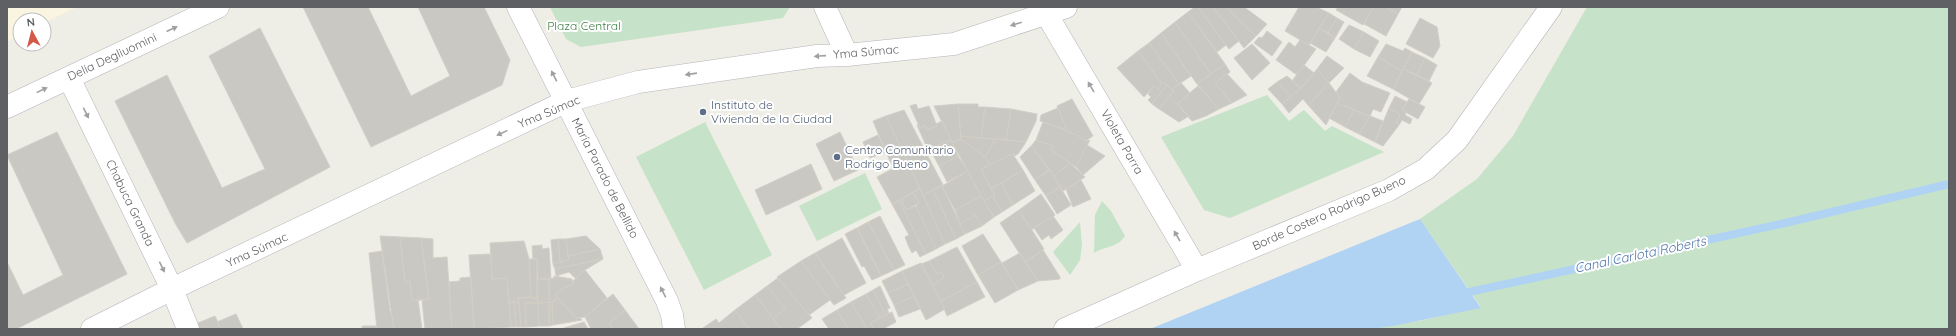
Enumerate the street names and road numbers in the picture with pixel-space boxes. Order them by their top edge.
street label: Delia Degliuomini [65,29,159,84]
street label: Yma Súmac [832,41,899,62]
street label: Yma Súmac [516,92,582,131]
street label: Violeta Parra [1098,107,1147,177]
street label: María Parado de Bellido [568,115,642,241]
street label: Chabuca Granda [103,157,158,248]
street label: Borde Costero Rodrigo Bueno [1250,172,1408,253]
street label: Yma Súmac [224,229,290,270]

